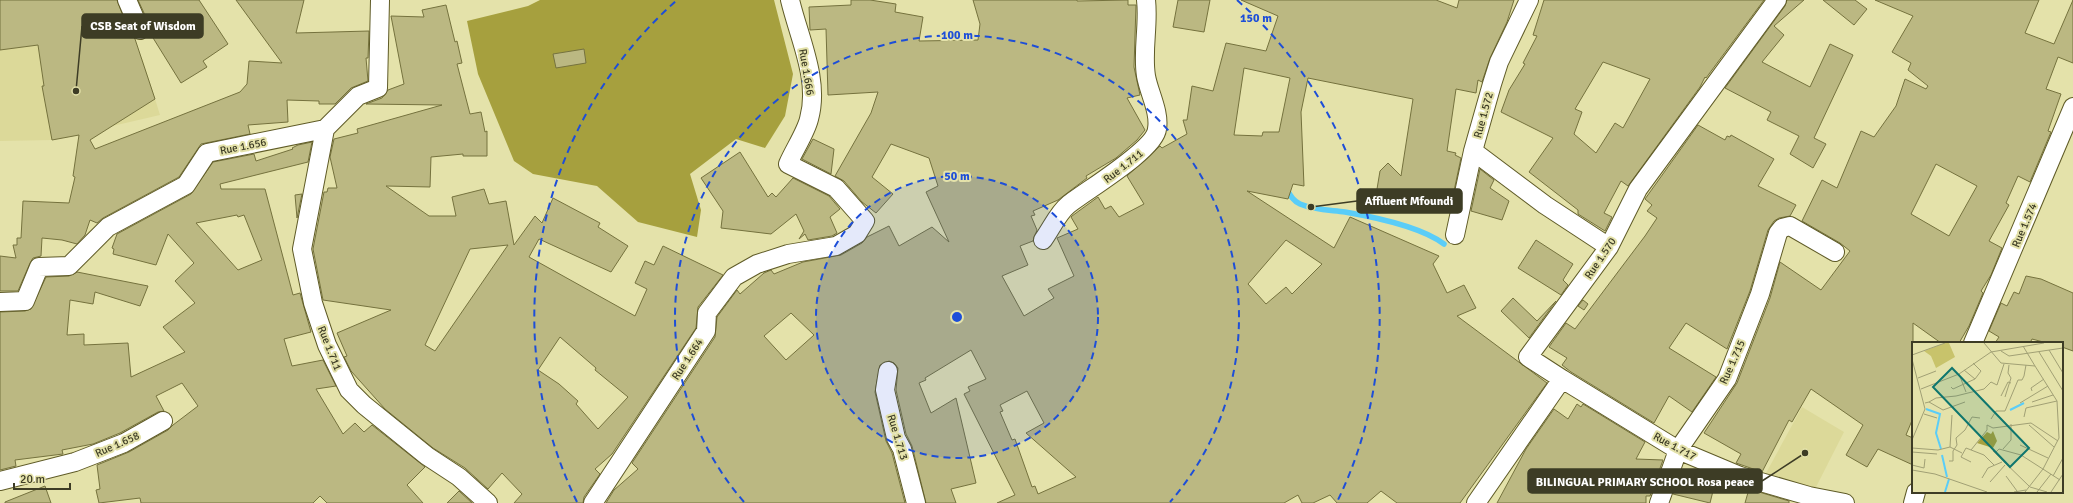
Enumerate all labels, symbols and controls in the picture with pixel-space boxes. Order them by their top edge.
text: 150 m [1240,11,1272,26]
callout: CSB Seat of Wisdom [82,14,203,38]
text: CSB Seat of Wisdom [90,19,196,34]
text: 100 m [941,28,973,43]
street label: Rue 1.666 [796,48,817,96]
street label: Rue 1.572 [1471,91,1496,139]
street label: Rue 1.656 [219,136,267,157]
street label: Rue 1.711 [1101,147,1146,186]
text: 50 m [944,169,970,184]
callout: Affluent Mfoundi [1357,189,1462,213]
text: Affluent Mfoundi [1365,194,1453,209]
street label: Rue 1.574 [2009,201,2040,249]
street label: Rue 1.570 [1582,235,1619,281]
centre of rings [950,310,964,324]
street label: Rue 1.711 [315,324,344,372]
street label: Rue 1.664 [669,336,706,382]
street label: Rue 1.715 [1717,338,1748,386]
inset map [1912,342,2063,493]
street label: Rue 1.713 [884,413,911,462]
street label: Rue 1.658 [93,429,141,460]
street label: Rue 1.717 [1651,430,1699,463]
scale bar [14,465,70,491]
callout: BILINGUAL PRIMARY SCHOOL Rosa peace [1528,469,1762,493]
text: 20 m [20,472,45,487]
text: BILINGUAL PRIMARY SCHOOL Rosa peace [1536,475,1754,490]

